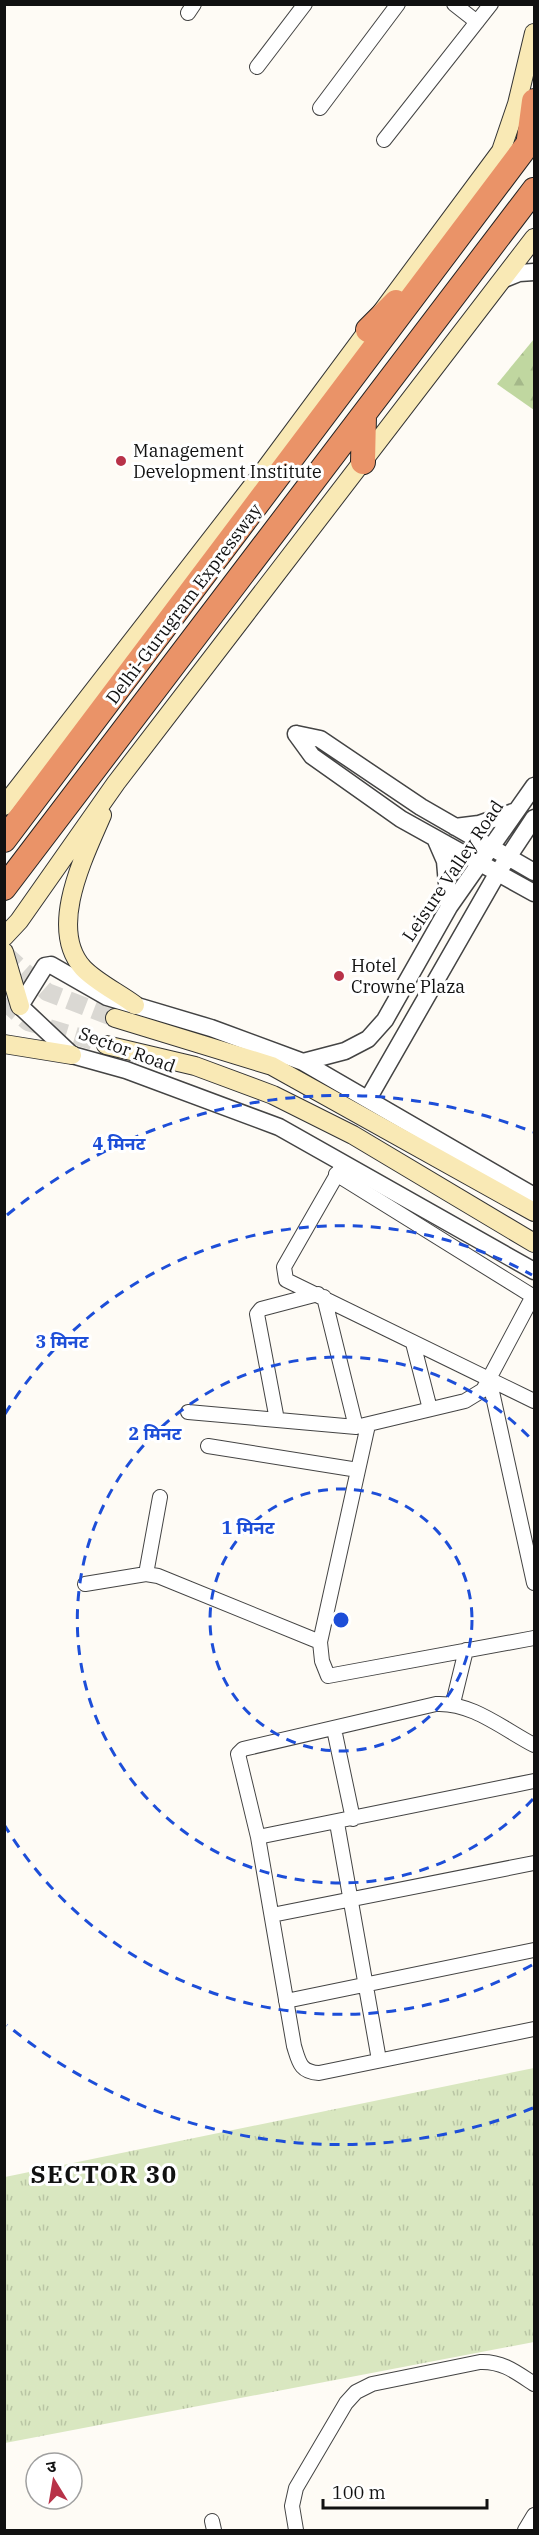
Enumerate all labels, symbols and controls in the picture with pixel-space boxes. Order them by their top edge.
place label: Management Development Institute [133,439,322,483]
marker: Management Development Institute [114,454,128,468]
street label: Delhi-Gurugram Expressway [101,498,267,709]
street label: Leisure Valley Road [397,796,508,946]
place label: Hotel Crowne Plaza [351,954,465,998]
marker: Hotel Crowne Plaza [332,969,346,983]
street label: Sector Road [76,1021,179,1078]
text: 4 मिनट [93,1132,146,1155]
text: 3 मिनट [36,1330,89,1353]
text: 2 मिनट [129,1422,182,1445]
text: 1 मिनट [222,1516,275,1539]
centre of rings [331,1610,351,1630]
district label: SECTOR 30 [30,2158,178,2190]
north arrow [24,2451,84,2511]
text: उ [45,2455,58,2477]
scale bar [323,2472,486,2510]
text: 100 m [332,2481,386,2504]

